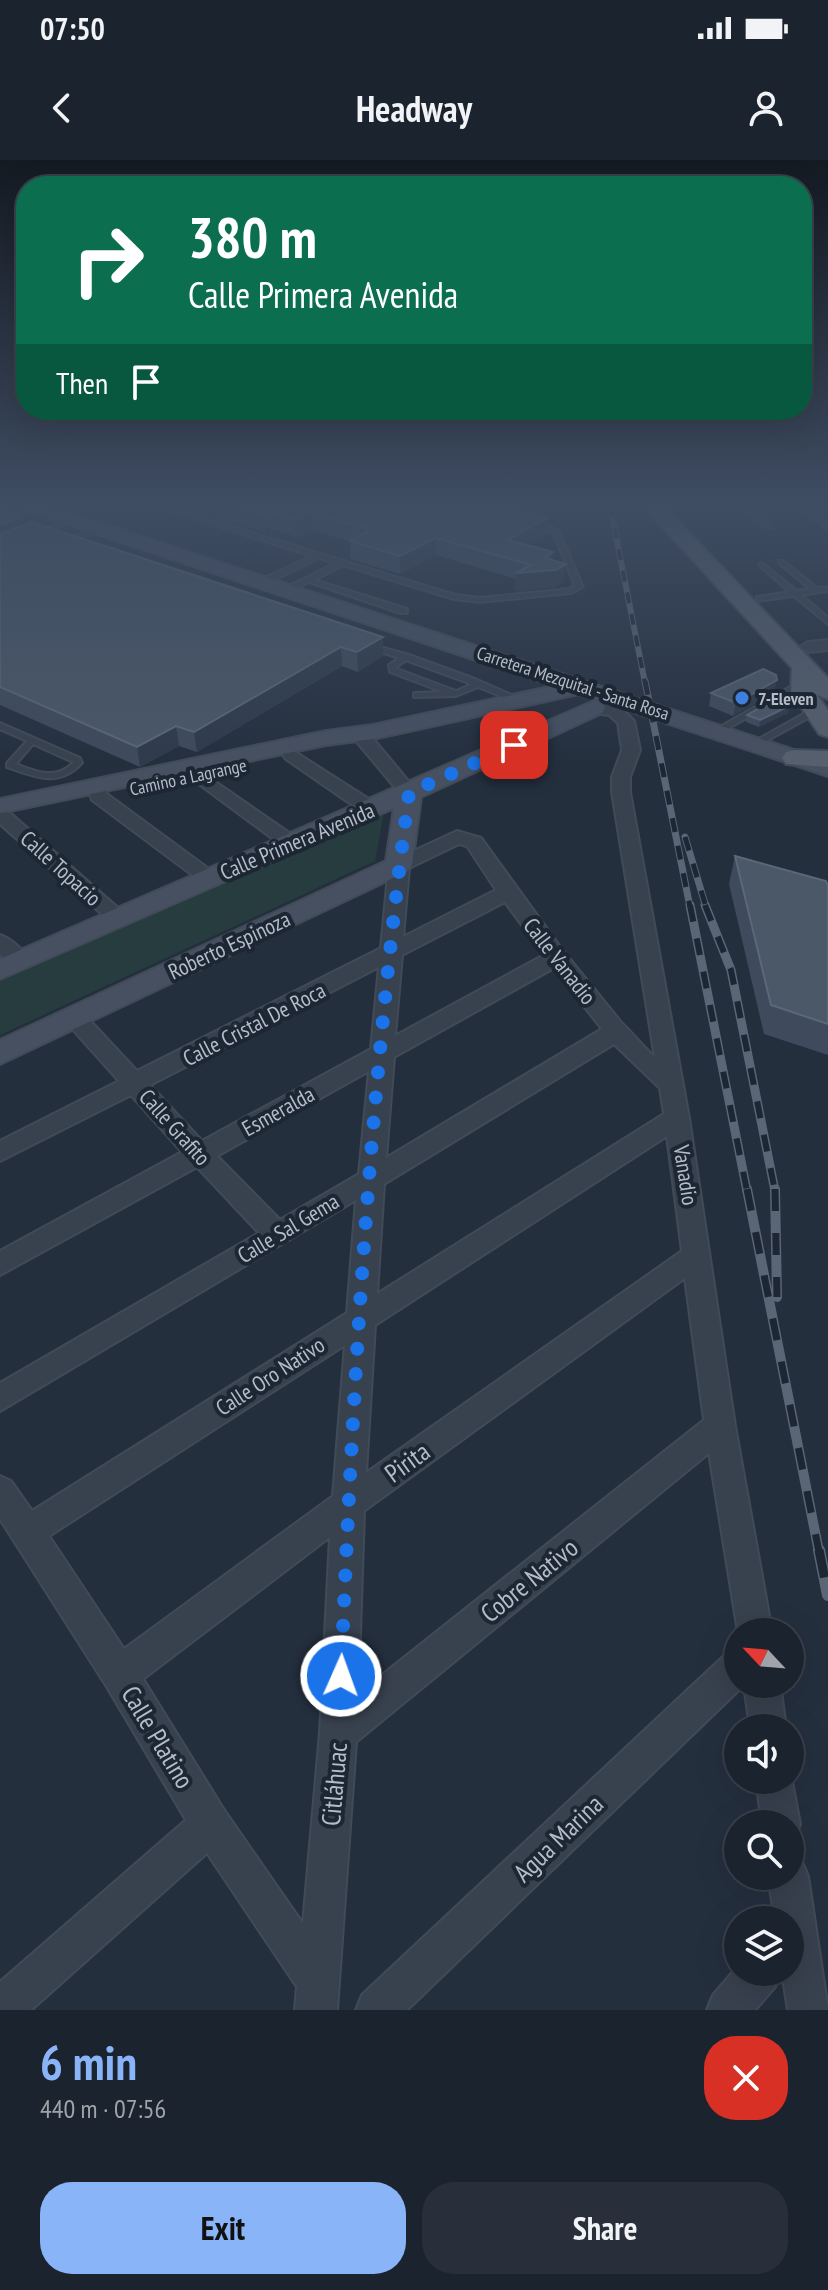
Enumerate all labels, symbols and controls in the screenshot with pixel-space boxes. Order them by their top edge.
text: 07:50 [40,9,105,48]
text: Headway [356,85,472,132]
icon: back [40,86,84,130]
icon: person [744,86,788,130]
text: 380 m [188,201,317,273]
icon: right [56,208,160,312]
text: Calle Primera Avenida [188,271,458,318]
icon: arrive [124,360,168,404]
text: Then [56,363,108,402]
street label: Carretera Mezquital - Santa Rosa [474,641,672,725]
place label: 7-Eleven [758,687,814,710]
marker: 7-Eleven [733,689,751,707]
pin [480,711,548,779]
icon: arrive [492,723,536,767]
street label: Camino a Lagrange [128,753,248,801]
street label: Calle Primera Avenida [216,796,378,886]
street label: Calle Topacio [15,824,107,912]
street label: Roberto Espinoza [164,905,294,985]
street label: Calle Vanadio [517,912,603,1010]
street label: Calle Cristal De Roca [178,976,330,1072]
street label: Esmeralda [237,1080,319,1142]
street label: Calle Grafito [133,1083,217,1171]
street label: Vanadio [667,1142,705,1207]
street label: Calle Sal Gema [232,1187,344,1269]
street label: Calle Oro Nativo [210,1330,330,1422]
street label: Pirita [378,1435,436,1489]
street label: Cobre Nativo [474,1531,584,1629]
north arrow [724,1618,804,1698]
map controls [724,1618,804,1986]
position arrow [299,1634,383,1718]
street label: Calle Platino [115,1680,201,1794]
button: sound [724,1714,804,1794]
street label: Citláhuac [314,1741,354,1827]
street label: Agua Marina [506,1787,610,1889]
button: search [724,1810,804,1890]
button: layers [724,1906,804,1986]
text: 6 min [40,2031,137,2093]
button: close [704,2036,788,2120]
text: 440 m · 07:56 [40,2092,166,2125]
button: Exit [40,2182,406,2274]
button: Share [422,2182,788,2274]

